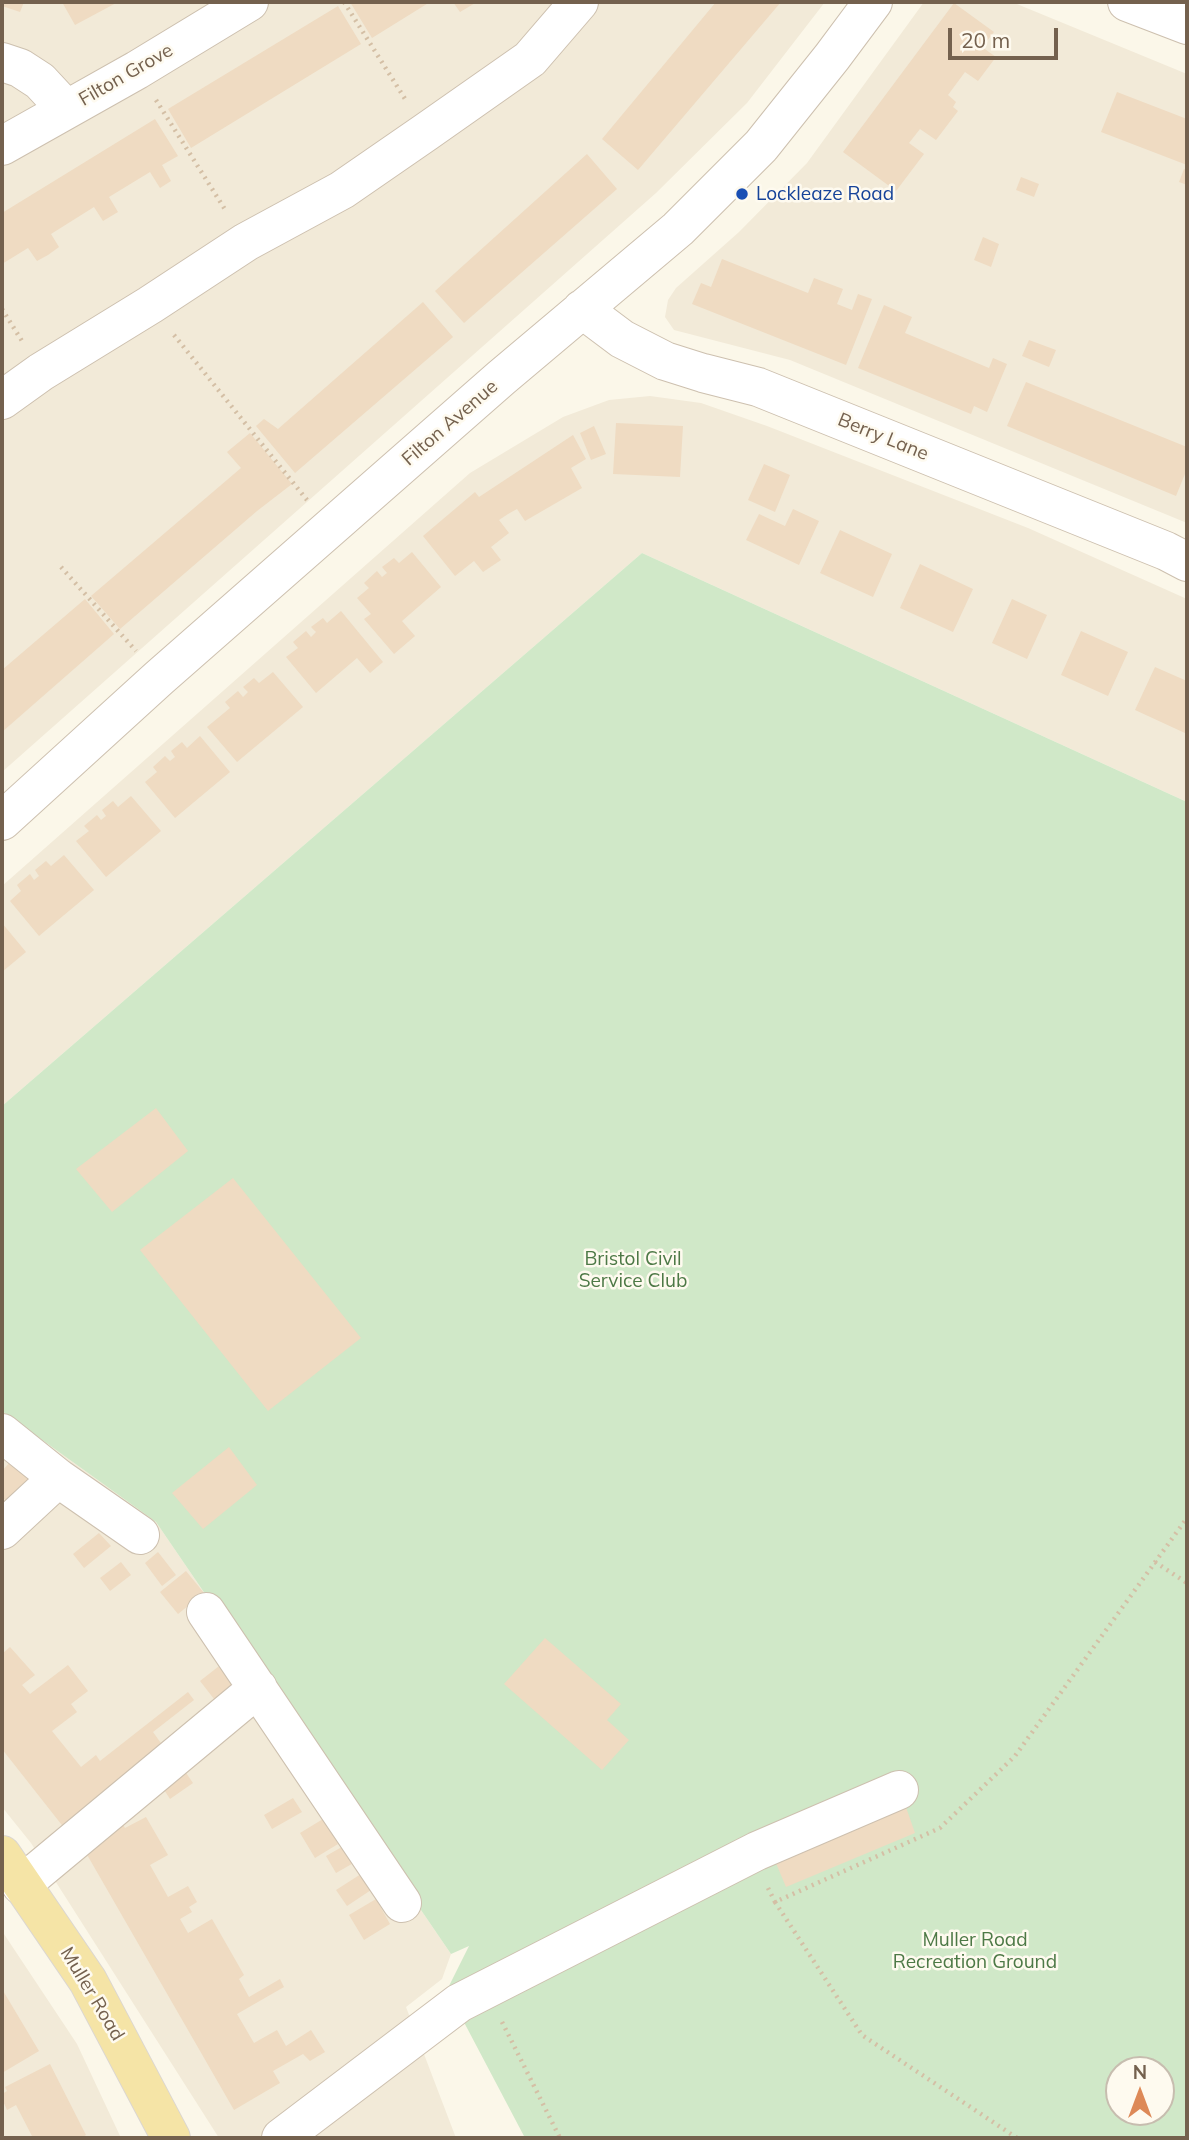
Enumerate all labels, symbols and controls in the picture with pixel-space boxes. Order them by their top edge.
scale bar [951,14,1061,58]
text: 20 m [961,27,1010,53]
street label: Filton Grove [75,39,177,111]
place label: Lockleaze Road [756,183,894,205]
marker: Lockleaze Road [734,186,750,202]
street label: Filton Avenue [397,375,503,471]
street label: Berry Lane [834,408,932,466]
park label: Bristol Civil Service Club [579,1248,687,1292]
park label: Muller Road Recreation Ground [893,1929,1057,1973]
street label: Muller Road [55,1943,129,2045]
north arrow [1105,2056,1175,2126]
text: N [1133,2060,1147,2084]

